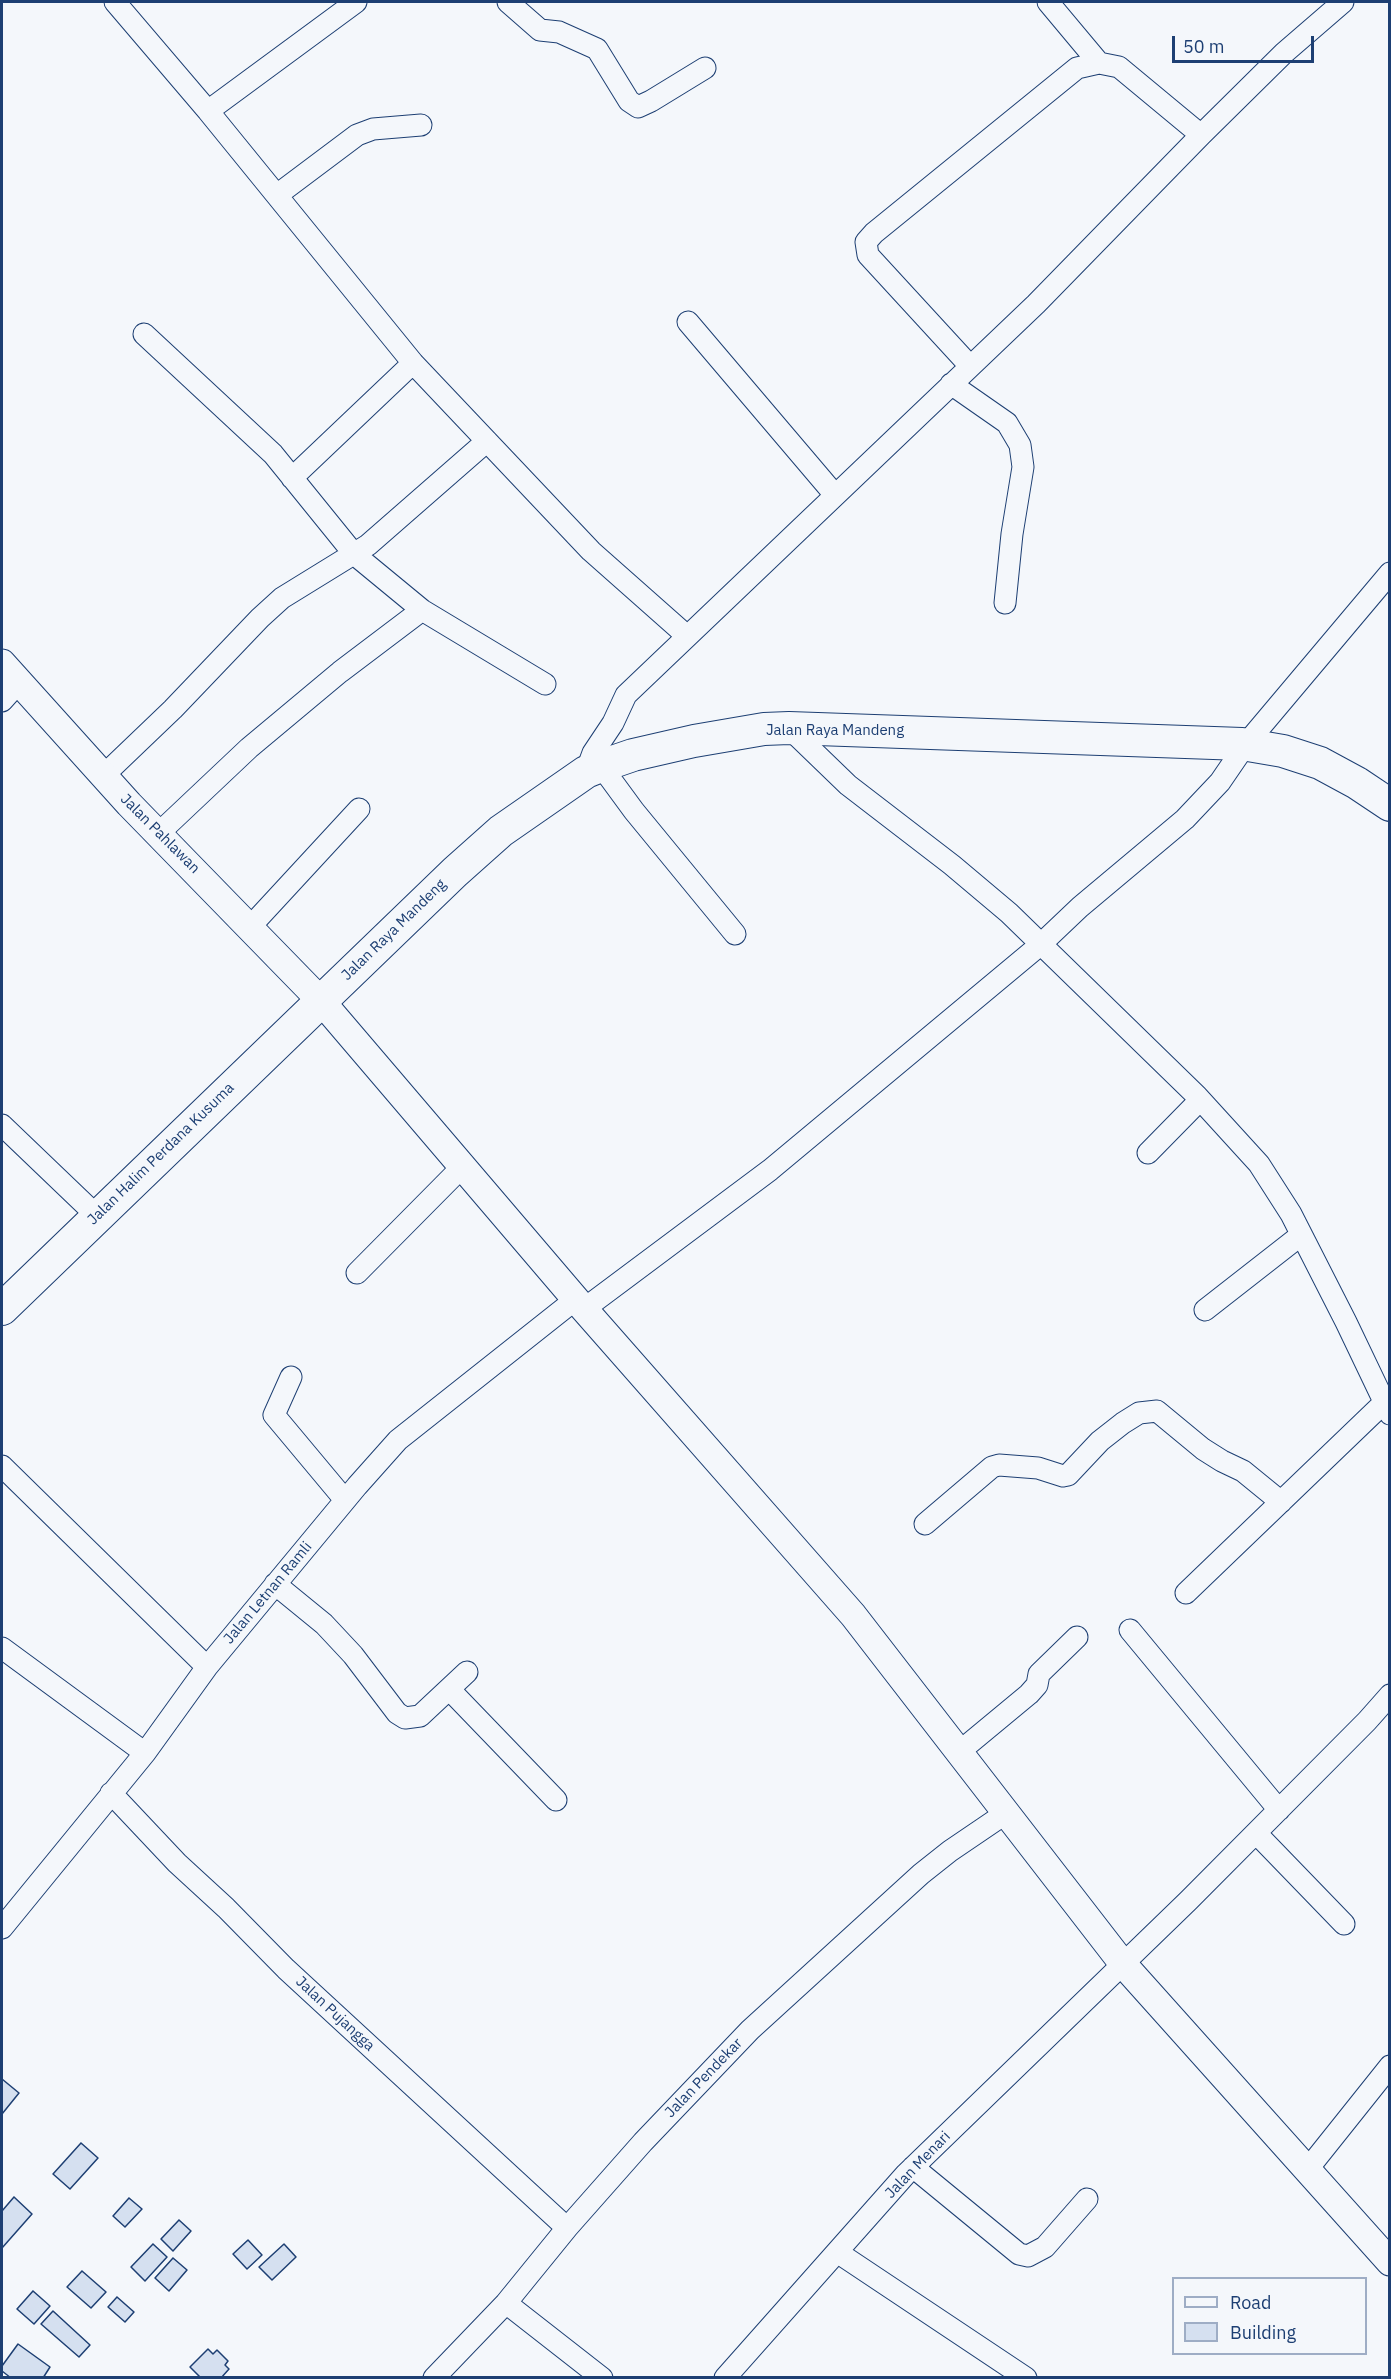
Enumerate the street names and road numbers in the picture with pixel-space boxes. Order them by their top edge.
street label: Jalan Raya Mandeng [766,722,904,740]
street label: Jalan Pahlawan [116,790,204,878]
street label: Jalan Raya Mandeng [338,876,450,984]
street label: Jalan Halim Perdana Kusuma [84,1079,238,1229]
street label: Jalan Letnan Ramli [220,1538,316,1648]
street label: Jalan Pujangga [292,1973,378,2055]
street label: Jalan Pendekar [662,2034,746,2122]
street label: Jalan Menari [882,2128,954,2202]

